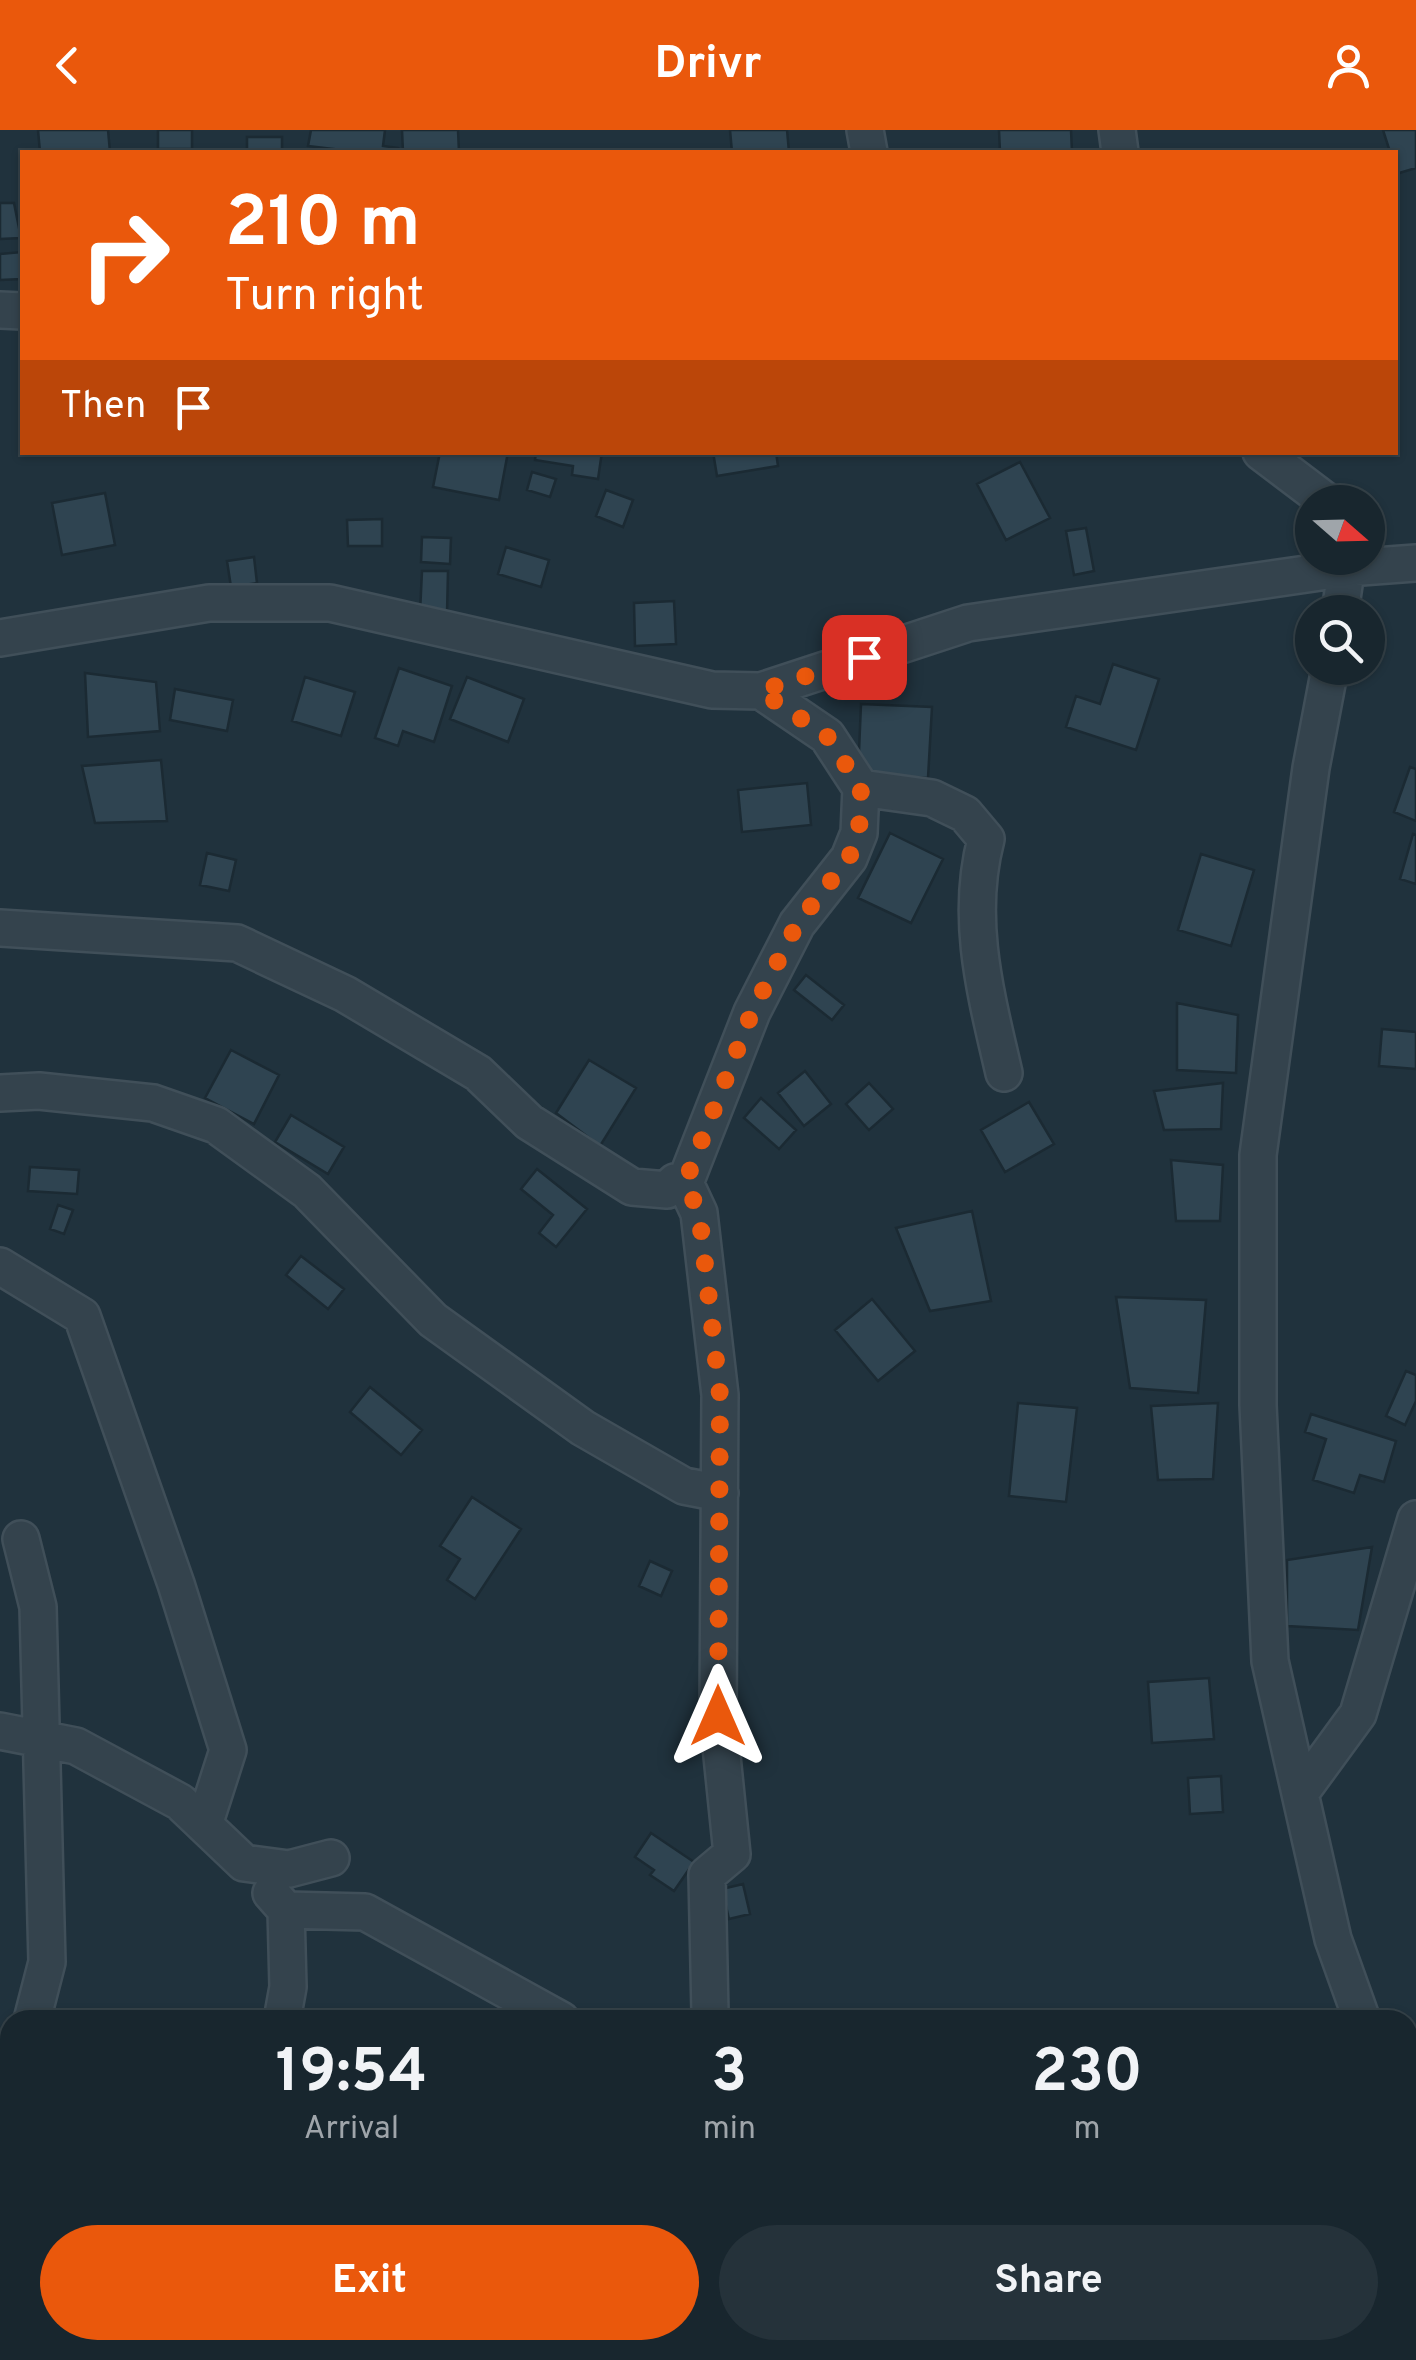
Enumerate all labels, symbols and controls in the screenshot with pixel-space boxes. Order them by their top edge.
text: Drivr [654,37,762,94]
icon: back [40,38,95,93]
icon: person [1321,38,1376,93]
text: 210 m [225,182,421,271]
icon: right [60,190,190,320]
text: Turn right [225,269,424,326]
icon: arrive [166,380,221,435]
text: Then [60,383,146,432]
north arrow [1295,485,1385,575]
map controls [1295,485,1385,685]
button: search [1295,595,1385,685]
pin [822,615,907,700]
icon: arrive [837,630,892,685]
position arrow [666,1664,770,1768]
text: 19:54 [275,2037,427,2113]
text: 3 [711,2037,747,2113]
text: 230 [1031,2037,1143,2113]
text: Arrival [304,2110,399,2150]
text: min [703,2110,756,2150]
text: m [1073,2110,1101,2150]
button: Exit [40,2225,699,2340]
button: Share [719,2225,1378,2340]

